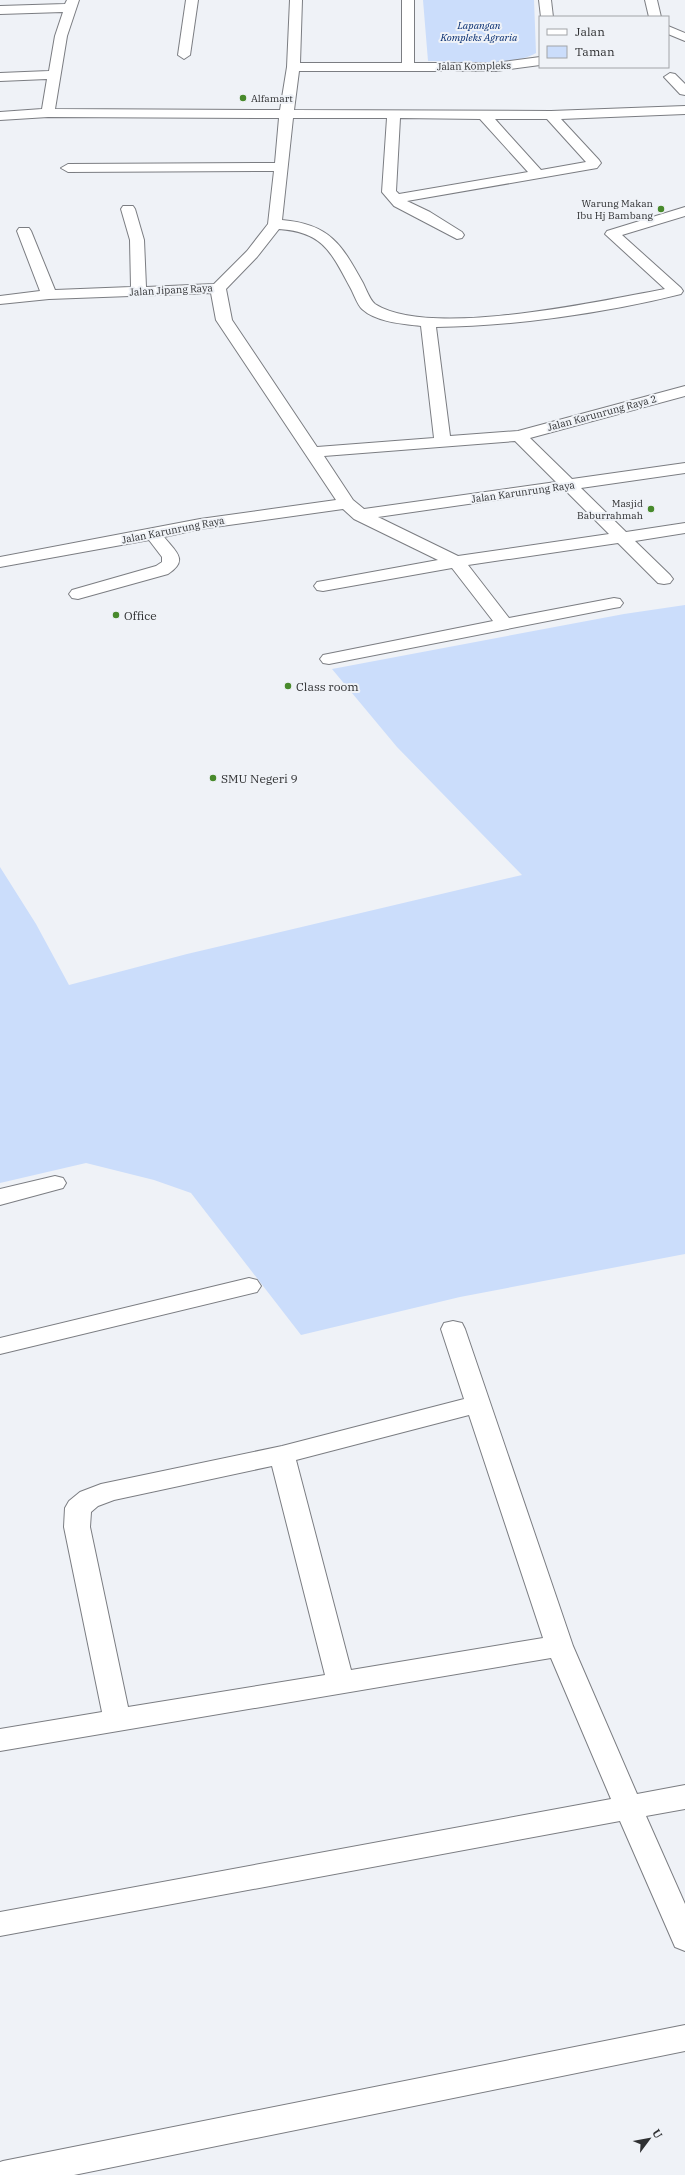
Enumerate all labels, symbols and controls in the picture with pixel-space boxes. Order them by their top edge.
legend [539,16,669,68]
park label: Lapangan Kompleks Agraria [440,19,518,44]
text: Jalan [575,24,605,39]
text: Taman [575,44,615,59]
street label: Jalan Kompleks [437,59,511,73]
place label: Alfamart [251,92,293,105]
marker: Alfamart [238,93,248,103]
place label: Warung Makan Ibu Hj Bambang [577,197,654,222]
marker: Warung Makan Ibu Hj Bambang [656,204,666,214]
street label: Jalan Jipang Raya [129,281,214,299]
street label: Jalan Karunrung Raya 2 [546,392,658,434]
street label: Jalan Karunrung Raya [470,478,576,506]
place label: Masjid Baburrahmah [577,497,643,522]
marker: Masjid Baburrahmah [646,504,656,514]
street label: Jalan Karunrung Raya [120,514,226,546]
place label: Office [124,608,157,623]
marker: Office [111,610,121,620]
place label: Class room [296,679,359,694]
marker: Class room [283,681,293,691]
place label: SMU Negeri 9 [221,771,298,786]
marker: SMU Negeri 9 [208,773,218,783]
north arrow [629,2119,669,2159]
text: U [649,2126,666,2141]

